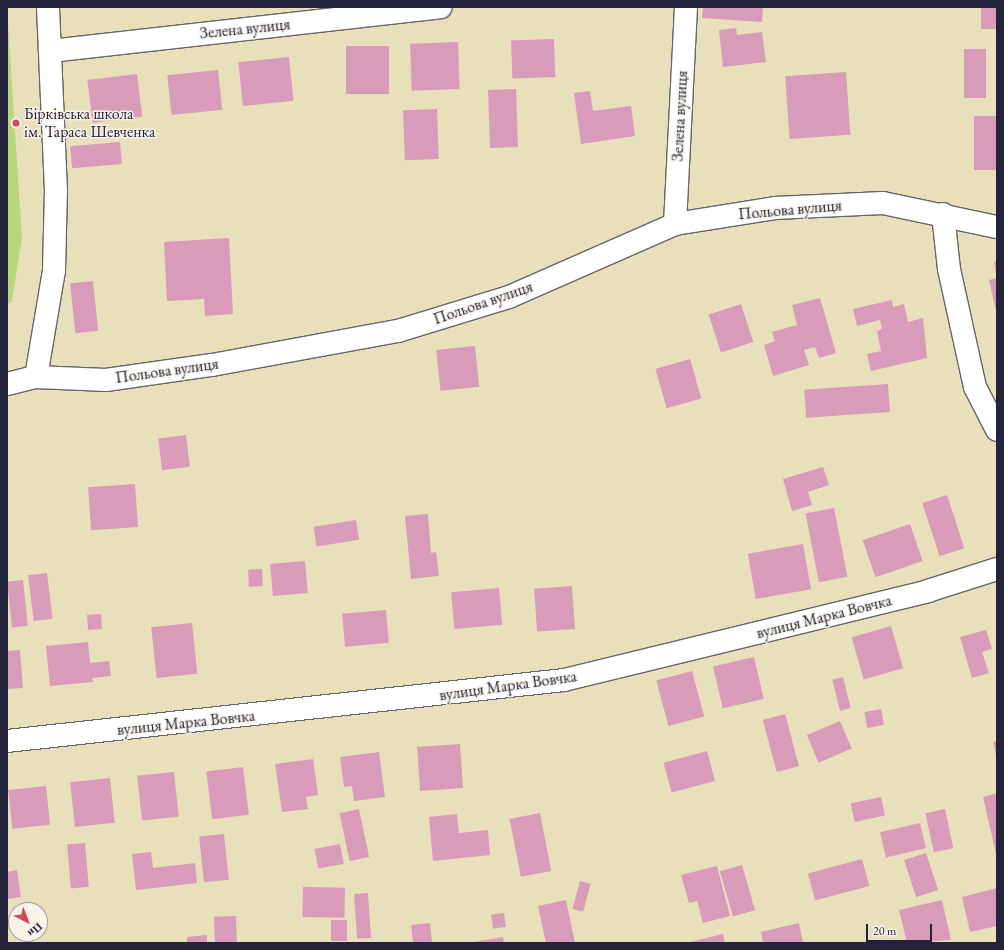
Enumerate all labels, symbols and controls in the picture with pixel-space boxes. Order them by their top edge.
street label: Зелена вулиця [199,15,291,43]
street label: Зелена вулиця [668,70,692,162]
place label: Бірківська школа ім. Тараса Шевченка [24,104,155,142]
marker: Бірківська школа ім. Тараса Шевченка [11,118,21,128]
street label: Польова вулиця [737,196,843,224]
street label: Польова вулиця [431,277,535,329]
street label: Польова вулиця [114,354,220,388]
street label: вулиця Марка Вовчка [754,591,894,643]
street label: вулиця Марка Вовчка [438,667,578,705]
street label: вулиця Марка Вовчка [116,706,256,740]
north arrow [8,902,48,942]
scale bar [868,916,934,942]
text: Пн [25,920,46,940]
text: 20 m [873,923,896,939]

